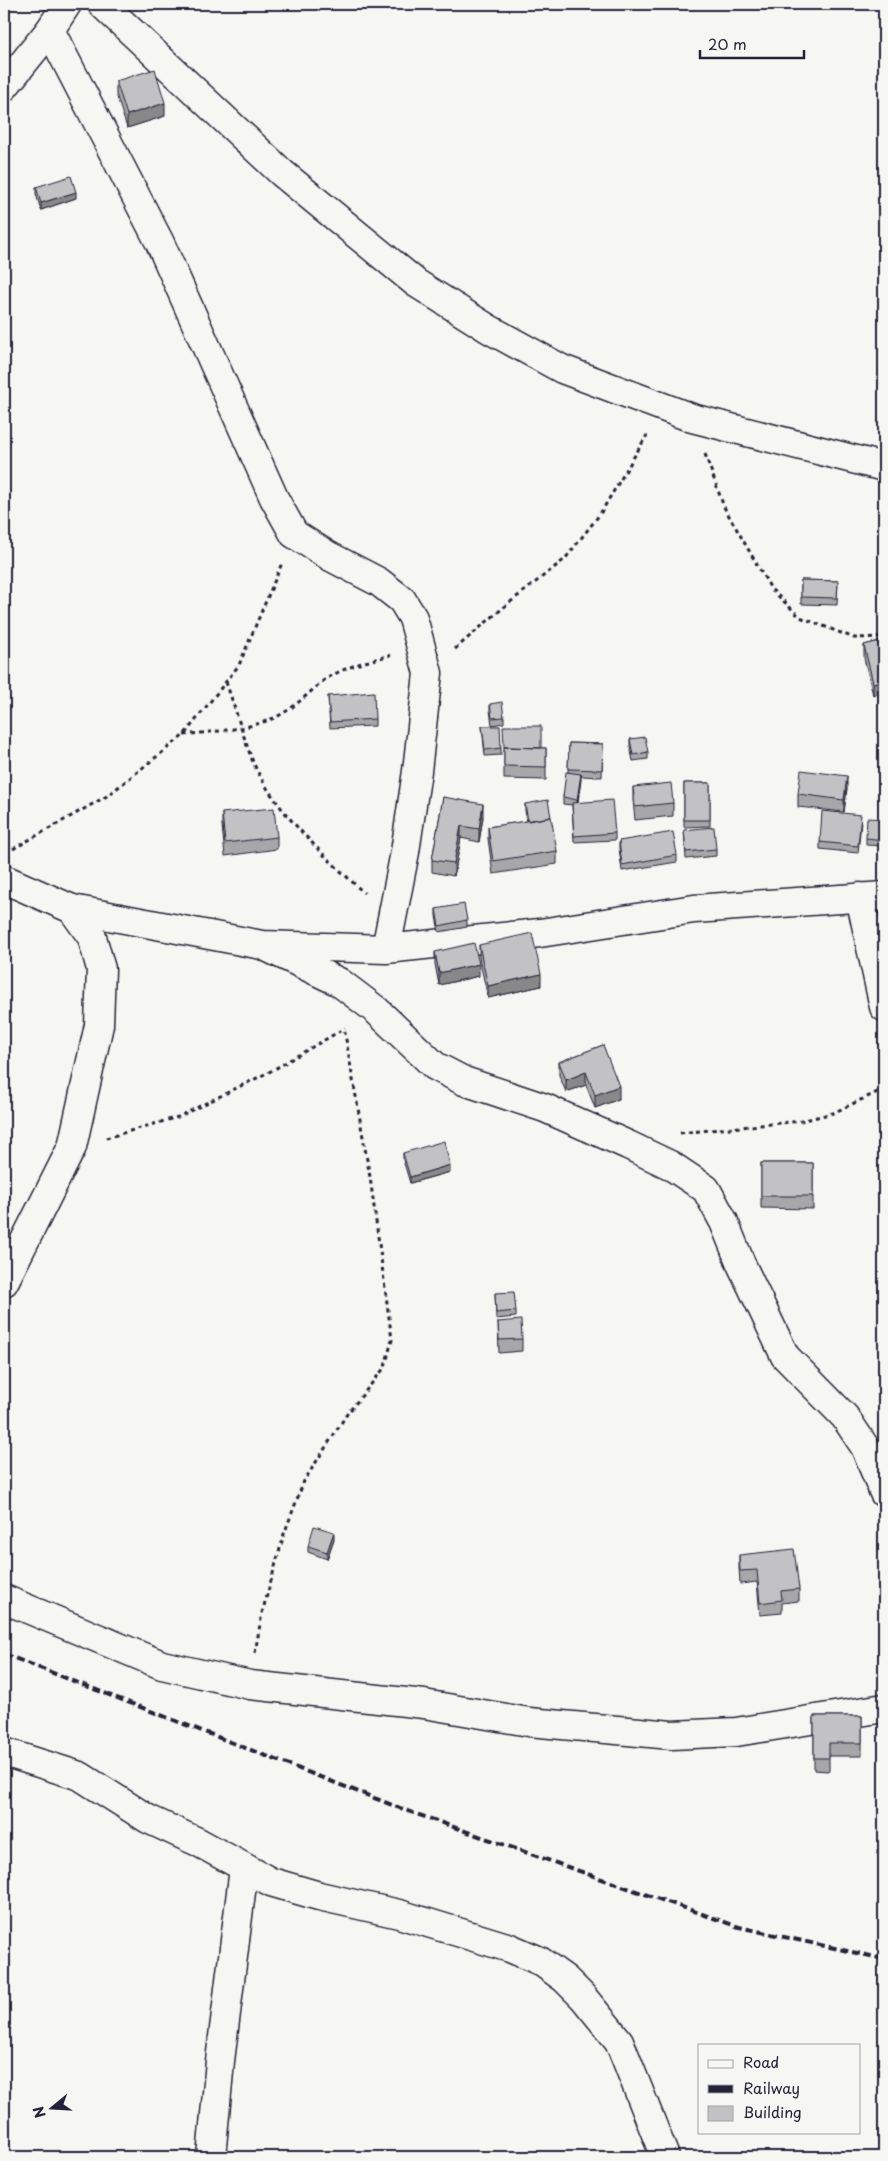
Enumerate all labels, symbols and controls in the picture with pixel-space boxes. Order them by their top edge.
scale bar [700,28,804,60]
text: 20 m [708,32,747,55]
legend [698,2044,860,2134]
text: Road [743,2050,779,2073]
text: Railway [743,2076,800,2099]
north arrow [28,2084,78,2134]
text: Building [743,2100,802,2123]
text: N [27,2104,51,2121]

